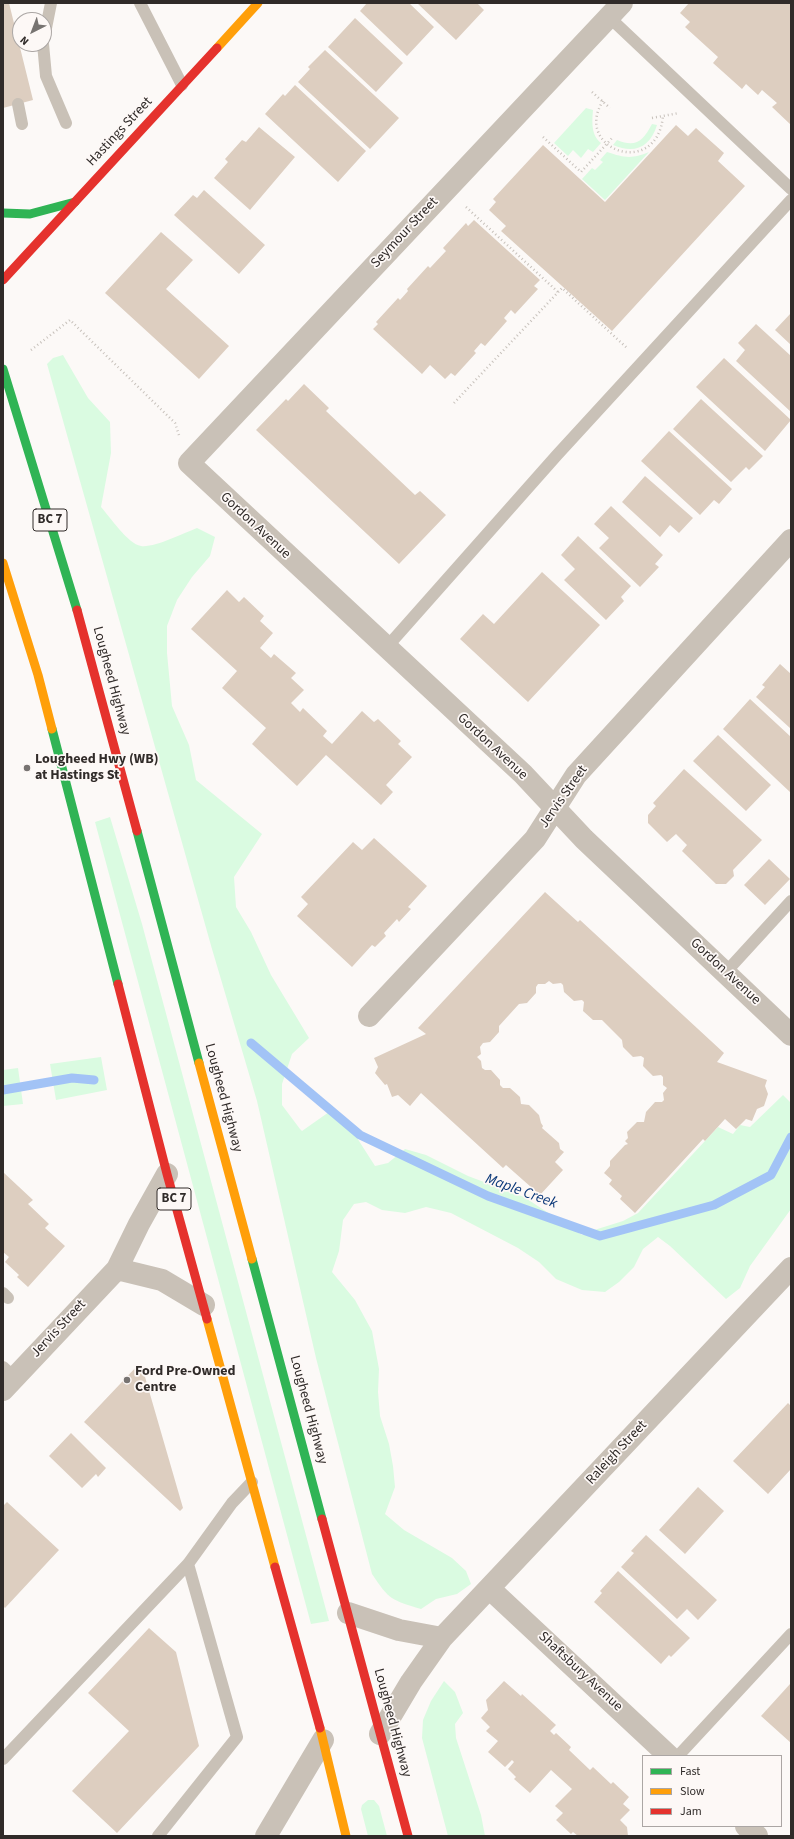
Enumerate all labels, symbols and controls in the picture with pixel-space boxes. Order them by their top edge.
north arrow [12,12,52,52]
text: N [17,33,32,49]
street label: Hastings Street [84,94,156,170]
street label: Seymour Street [368,194,442,272]
street label: Gordon Avenue [216,489,294,563]
road number: BC 7 [33,509,67,531]
street label: Lougheed Highway [88,625,134,737]
street label: Gordon Avenue [453,710,531,784]
place label: Lougheed Hwy (WB) at Hastings St [35,752,158,784]
street label: Jervis Street [536,762,592,832]
marker: Lougheed Hwy (WB) at Hastings St [22,763,32,773]
street label: Gordon Avenue [686,935,764,1009]
street label: Lougheed Highway [200,1042,246,1154]
water label: Maple Creek [483,1171,559,1213]
road number: BC 7 [157,1188,191,1210]
street label: Jervis Street [28,1297,90,1361]
street label: Lougheed Highway [285,1354,331,1466]
place label: Ford Pre-Owned Centre [135,1364,236,1396]
marker: Ford Pre-Owned Centre [122,1375,132,1385]
street label: Raleigh Street [583,1417,651,1489]
street label: Shaftsbury Avenue [534,1629,626,1715]
street label: Lougheed Highway [369,1667,415,1779]
legend [642,1755,782,1827]
text: Fast [680,1763,700,1780]
text: Slow [680,1783,705,1800]
text: Jam [680,1803,702,1820]

